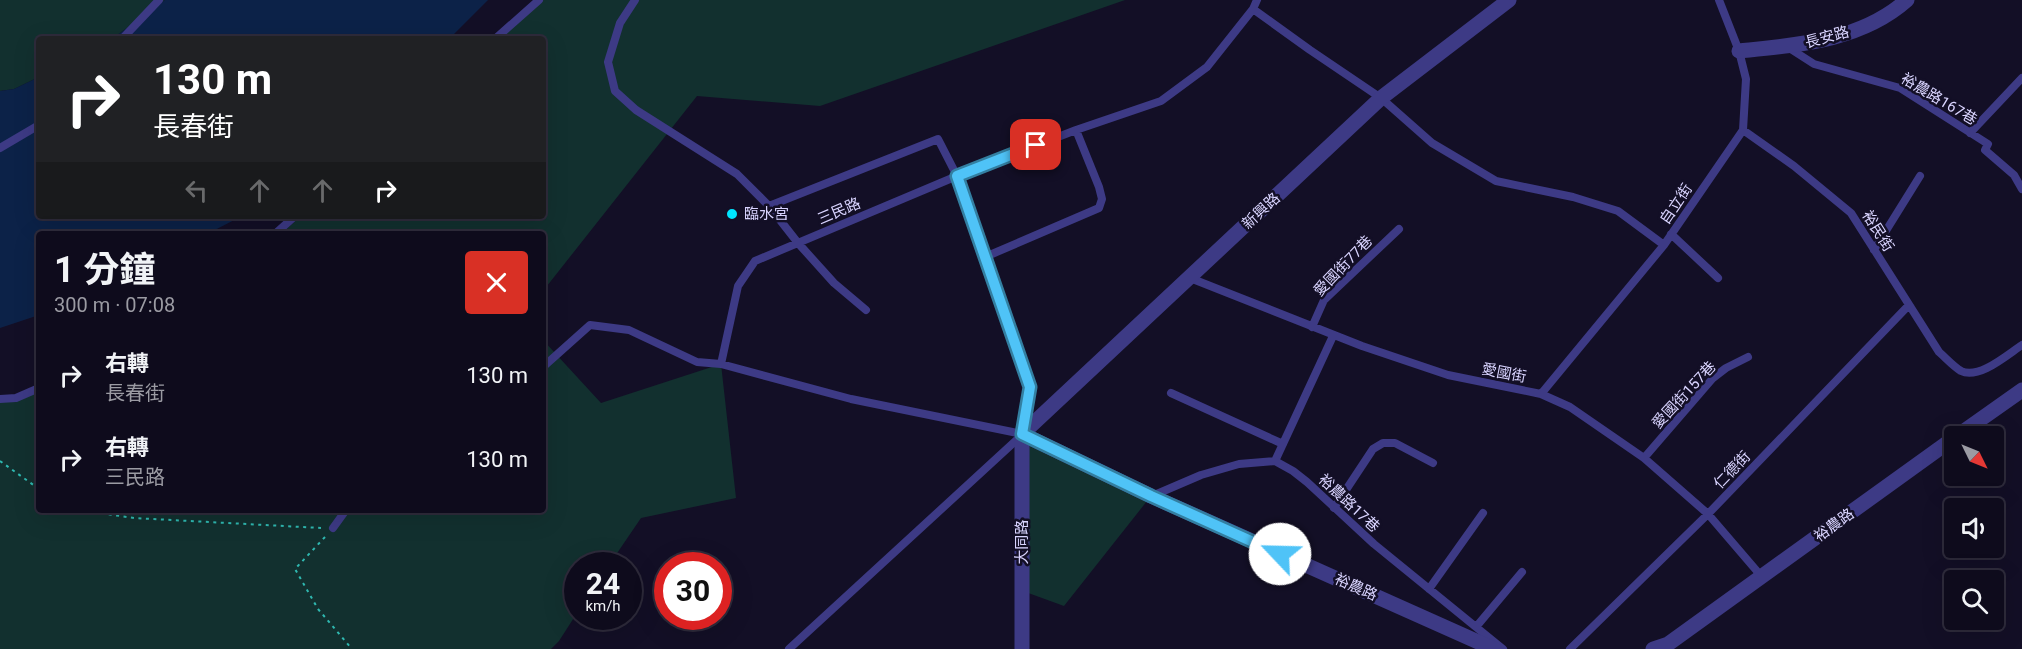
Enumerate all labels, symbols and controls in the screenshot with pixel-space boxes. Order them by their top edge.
street label: 長安路 [1803,22,1851,52]
text: 130 m [153,55,272,104]
icon: right [54,60,132,138]
street label: 裕農路167巷 [1898,69,1980,129]
text: 長春街 [153,111,234,143]
pin [1010,119,1061,170]
icon: arrive [1019,128,1052,161]
icon: left [180,174,213,207]
icon: ahead [243,174,276,207]
icon: ahead [306,174,339,207]
icon: right [369,174,402,207]
street label: 自立街 [1656,180,1696,228]
street label: 新興路 [1238,189,1284,233]
street label: 三民路 [815,194,863,228]
place label: 臨水宮 [744,205,789,223]
marker: 臨水宮 [725,207,739,221]
street label: 裕民街 [1858,207,1898,255]
street label: 愛國街77巷 [1310,232,1376,300]
text: 1 分鐘 [54,249,156,291]
button: close [465,251,528,314]
text: 300 m · 07:08 [54,293,175,317]
text: 右轉 [105,351,149,376]
street label: 愛國街157巷 [1648,358,1720,432]
icon: right [54,359,87,392]
street label: 愛國街 [1480,360,1528,386]
text: 130 m [466,363,528,388]
text: 長春街 [105,381,165,405]
north arrow [1944,426,2004,486]
map controls [1944,426,2004,630]
text: 右轉 [105,435,149,460]
icon: right [54,443,87,476]
text: 130 m [466,447,528,472]
street label: 仁德街 [1710,448,1754,492]
text: 三民路 [105,465,165,489]
street label: 裕農路17巷 [1315,470,1383,536]
button: sound [1944,498,2004,558]
street label: 裕農路 [1811,504,1857,546]
street label: 大同路 [1013,519,1031,565]
position arrow [1248,522,1312,586]
speed limit sign: 30 [654,552,732,630]
text: 24 [586,566,620,601]
street label: 裕農路 [1332,570,1380,604]
button: search [1944,570,2004,630]
text: km/h [585,597,621,615]

